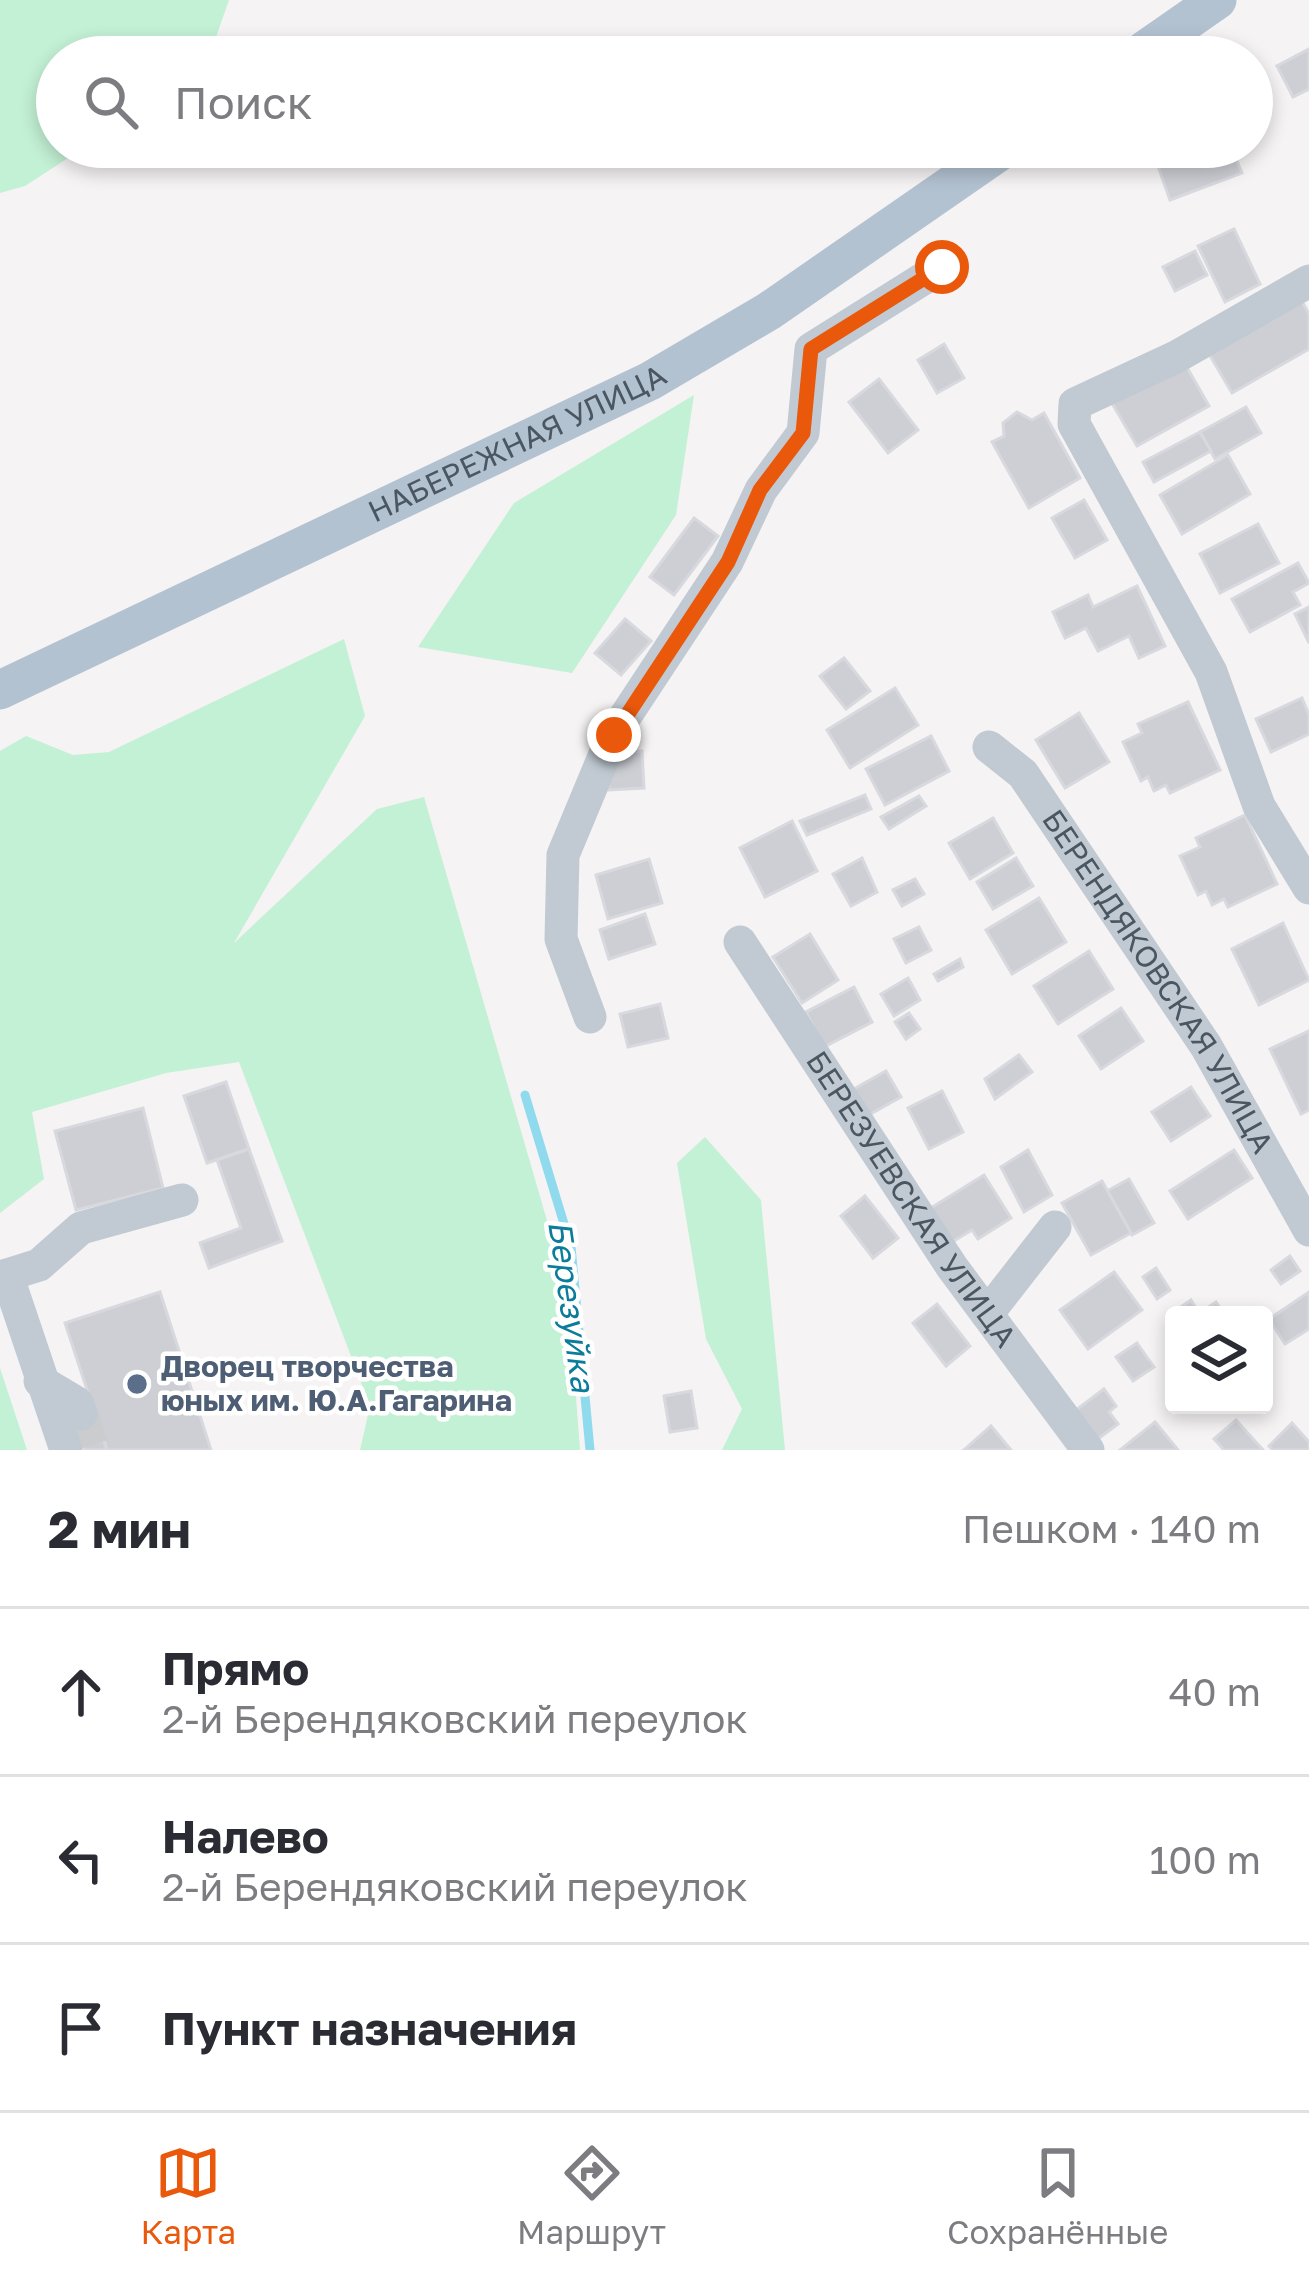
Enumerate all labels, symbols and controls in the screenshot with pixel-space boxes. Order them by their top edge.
search box [36,36,1273,168]
icon: search [78,69,144,135]
text: Поиск [174,75,313,129]
route start [915,240,969,294]
street label: НАБЕРЕЖНАЯ УЛИЦА [362,356,672,529]
route end [587,708,641,762]
street label: БЕРЕНДЯКОВСКАЯ УЛИЦА [1035,802,1281,1159]
street label: БЕРЕЗУЕВСКАЯ УЛИЦА [799,1044,1024,1354]
water label: Березуйка [541,1218,604,1396]
map controls [1165,1306,1273,1414]
button: layers [1165,1306,1273,1414]
place label: Дворец творчества юных им. Ю.А.Гагарина [161,1348,512,1418]
marker: Дворец творчества юных им. Ю.А.Гагарина [124,1371,150,1397]
text: 2 мин [48,1498,191,1559]
text: Пешком · 140 m [962,1505,1261,1552]
text: Прямо [162,1641,309,1695]
icon: ahead [48,1659,114,1725]
text: 40 m [1169,1668,1261,1715]
text: 2-й Берендяковский переулок [162,1695,748,1742]
text: Налево [162,1809,329,1863]
icon: left [48,1827,114,1893]
text: 100 m [1149,1836,1261,1883]
text: 2-й Берендяковский переулок [162,1863,748,1910]
icon: arrive [48,1995,114,2061]
text: Пункт назначения [162,2001,577,2055]
tab: Карта [141,2140,236,2251]
tab: Маршрут [517,2140,666,2251]
tab: Сохранённые [947,2140,1168,2251]

